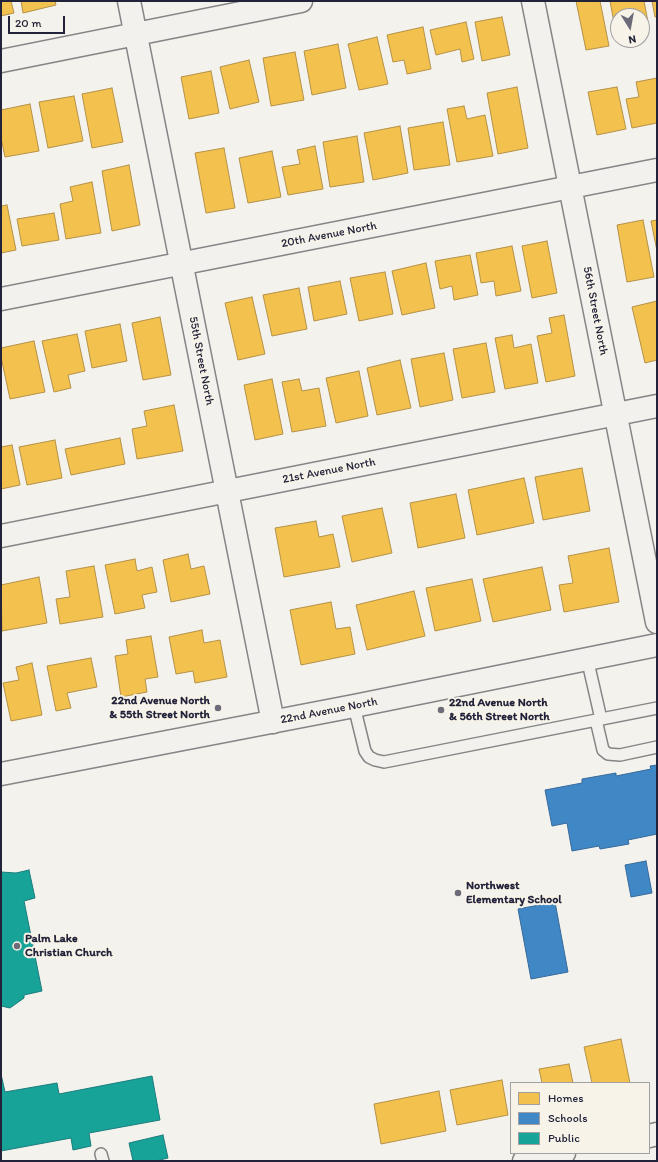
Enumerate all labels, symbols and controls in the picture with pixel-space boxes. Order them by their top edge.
scale bar [10,8,67,34]
north arrow [610,8,650,48]
text: 20 m [15,16,42,30]
text: N [627,32,637,46]
street label: 20th Avenue North [280,219,378,251]
street label: 56th Street North [579,265,611,357]
street label: 55th Street North [185,315,217,407]
street label: 21st Avenue North [281,455,377,487]
place label: 22nd Avenue North & 55th Street North [109,694,210,722]
street label: 22nd Avenue North [279,695,379,727]
place label: 22nd Avenue North & 56th Street North [449,696,550,724]
marker: 22nd Avenue North & 55th Street North [213,703,223,713]
marker: 22nd Avenue North & 56th Street North [436,705,446,715]
place label: Northwest Elementary School [466,879,562,907]
marker: Northwest Elementary School [453,888,463,898]
place label: Palm Lake Christian Church [25,932,112,960]
marker: Palm Lake Christian Church [12,941,22,951]
legend [510,1082,650,1154]
text: Homes [548,1091,584,1105]
text: Schools [548,1111,587,1125]
text: Public [548,1131,580,1145]

